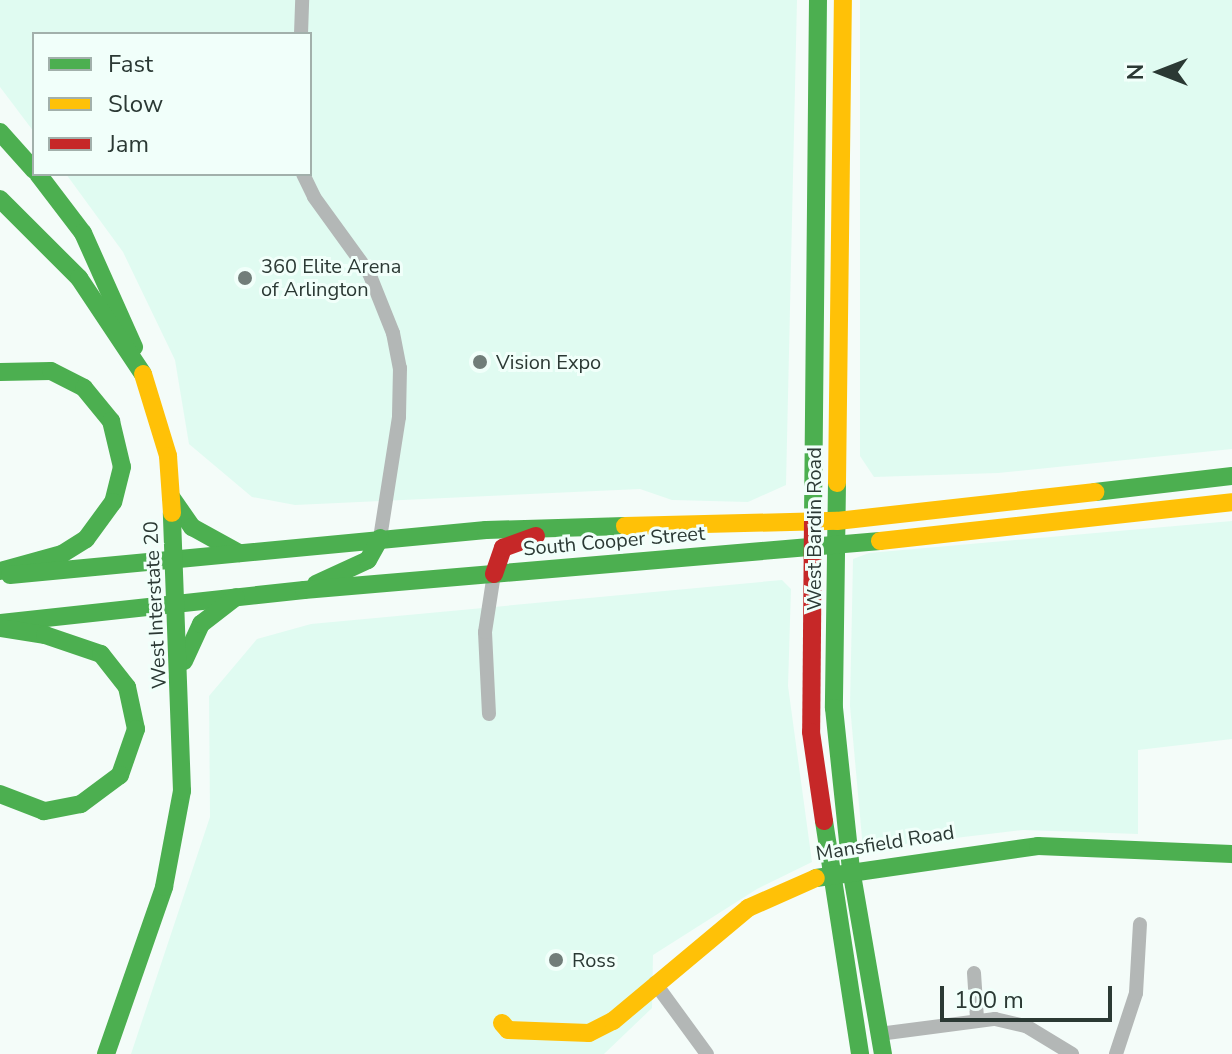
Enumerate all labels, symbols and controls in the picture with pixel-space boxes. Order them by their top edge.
legend [32,32,312,176]
north arrow [1120,32,1200,112]
text: Fast [108,48,153,80]
text: N [1121,64,1151,80]
text: Slow [108,88,163,120]
text: Jam [108,128,149,160]
place label: 360 Elite Arena of Arlington [261,254,401,301]
marker: 360 Elite Arena of Arlington [236,269,254,287]
place label: Vision Expo [496,350,601,374]
marker: Vision Expo [471,353,489,371]
street label: West Bardin Road [802,447,826,611]
street label: West Interstate 20 [139,520,171,690]
street label: South Cooper Street [522,521,706,561]
street label: Mansfield Road [814,820,956,866]
place label: Ross [572,948,616,972]
marker: Ross [547,951,565,969]
scale bar [944,970,1116,1020]
text: 100 m [954,984,1024,1016]

